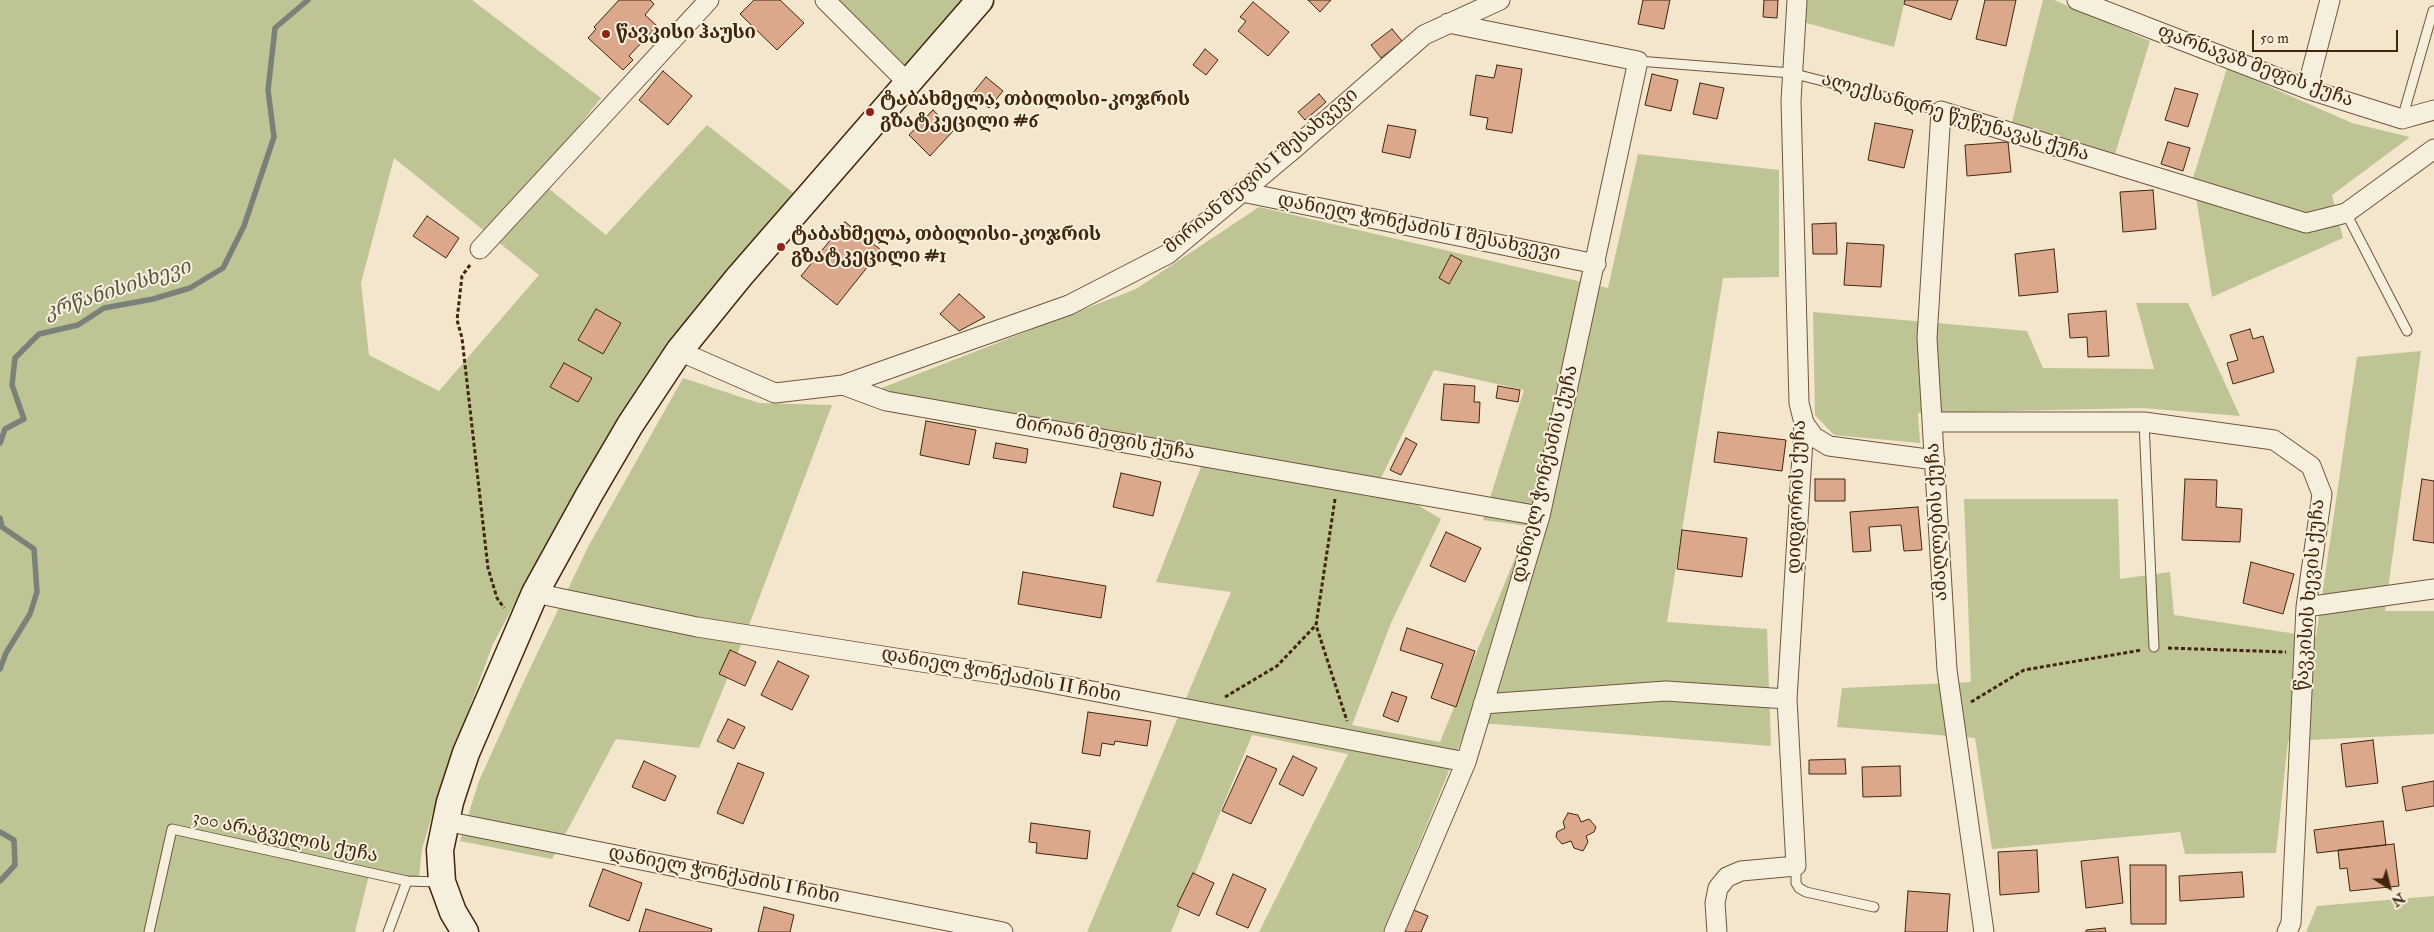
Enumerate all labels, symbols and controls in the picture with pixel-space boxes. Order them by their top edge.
scale bar [2254,20,2400,52]
street label: ფარნავაზ მეფის ქუჩა [2154,21,2356,113]
place label: წავკისი ჰაუსი [616,23,756,45]
marker: წავკისი ჰაუსი [600,28,612,40]
text: 50 m [2260,29,2289,48]
street label: ალექსანდრე წუწუნავას ქუჩა [1818,69,2092,167]
street label: მირიან მეფის I შესახვევი [1161,84,1363,260]
place label: ტაბახმელა, თბილისი-კოჯრის გზატკეცილი #6 [880,90,1190,134]
marker: ტაბახმელა, თბილისი-კოჯრის გზატკეცილი #6 [864,106,876,118]
street label: დანიელ ჭონქაძის I შესახვევი [1276,189,1562,267]
place label: ტაბახმელა, თბილისი-კოჯრის გზატკეცილი #1 [791,225,1101,269]
marker: ტაბახმელა, თბილისი-კოჯრის გზატკეცილი #1 [775,241,787,253]
water label: კრწანისისხევი [42,256,194,326]
street label: დანიელ ჭონქაძის ქუჩა [1508,363,1584,585]
street label: მირიან მეფის ქუჩა [1014,412,1196,466]
street label: დიდგორის ქუჩა [1784,419,1812,575]
street label: ამაღლების ქუჩა [1922,442,1954,602]
street label: წავკისის ხევის ქუჩა [2291,498,2331,692]
street label: დანიელ ჭონქაძის II ჩიხი [879,644,1123,708]
street label: 300 არაგველის ქუჩა [190,807,380,869]
street label: დანიელ ჭონქაძის I ჩიხი [606,842,842,910]
north arrow [2364,862,2414,912]
text: N [2388,889,2408,910]

